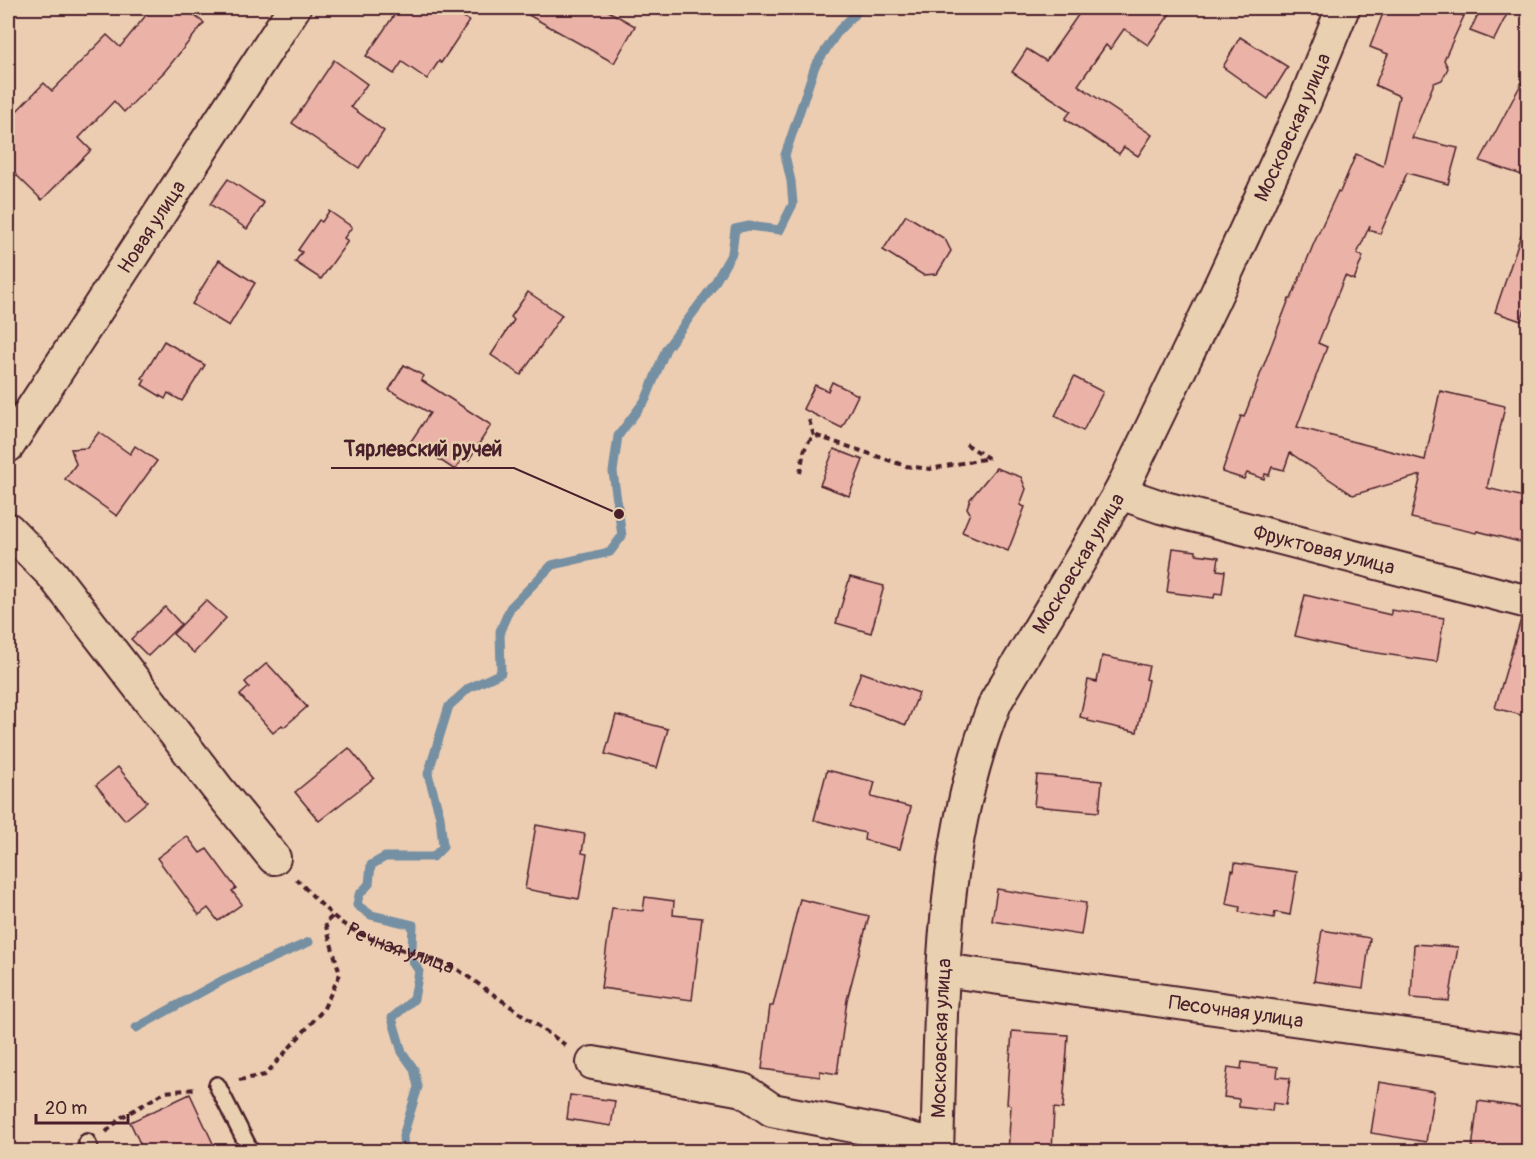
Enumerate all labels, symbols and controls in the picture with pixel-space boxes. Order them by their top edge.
street label: Московская улица [1248,49,1336,205]
street label: Новая улица [112,175,191,278]
callout: Тярлевский ручей [331,429,514,468]
text: Тярлевский ручей [343,436,502,463]
street label: Московская улица [1027,488,1130,638]
street label: Фруктовая улица [1251,519,1398,580]
street label: Речная улица [343,916,459,979]
street label: Московская улица [926,957,956,1118]
street label: Песочная улица [1167,989,1305,1033]
scale bar [36,1087,128,1125]
text: 20 m [45,1097,87,1120]

